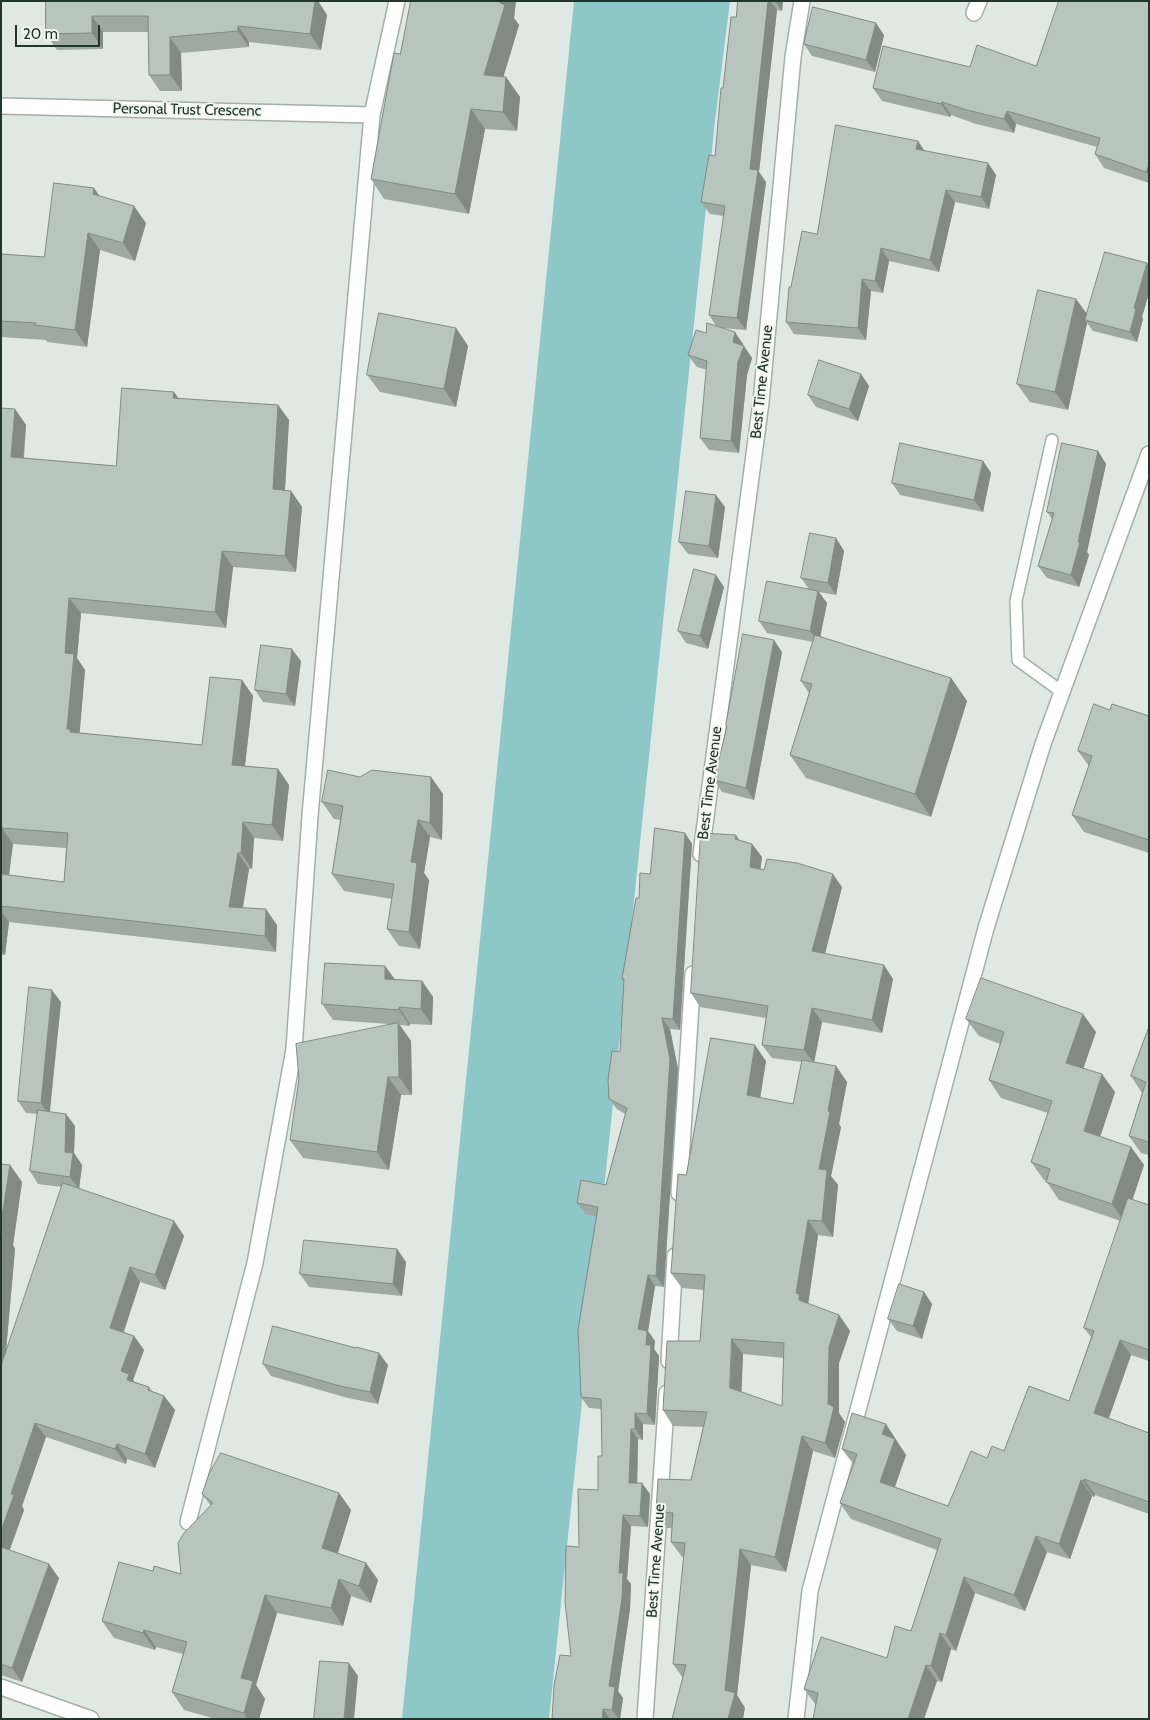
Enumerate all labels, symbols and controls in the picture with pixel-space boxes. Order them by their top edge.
scale bar [18,15,102,47]
text: 20 m [23,25,58,43]
street label: Personal Trust Crescenc [112,100,262,120]
street label: Best Time Avenue [747,324,777,440]
street label: Best Time Avenue [694,725,726,841]
street label: Best Time Avenue [643,1503,669,1619]

